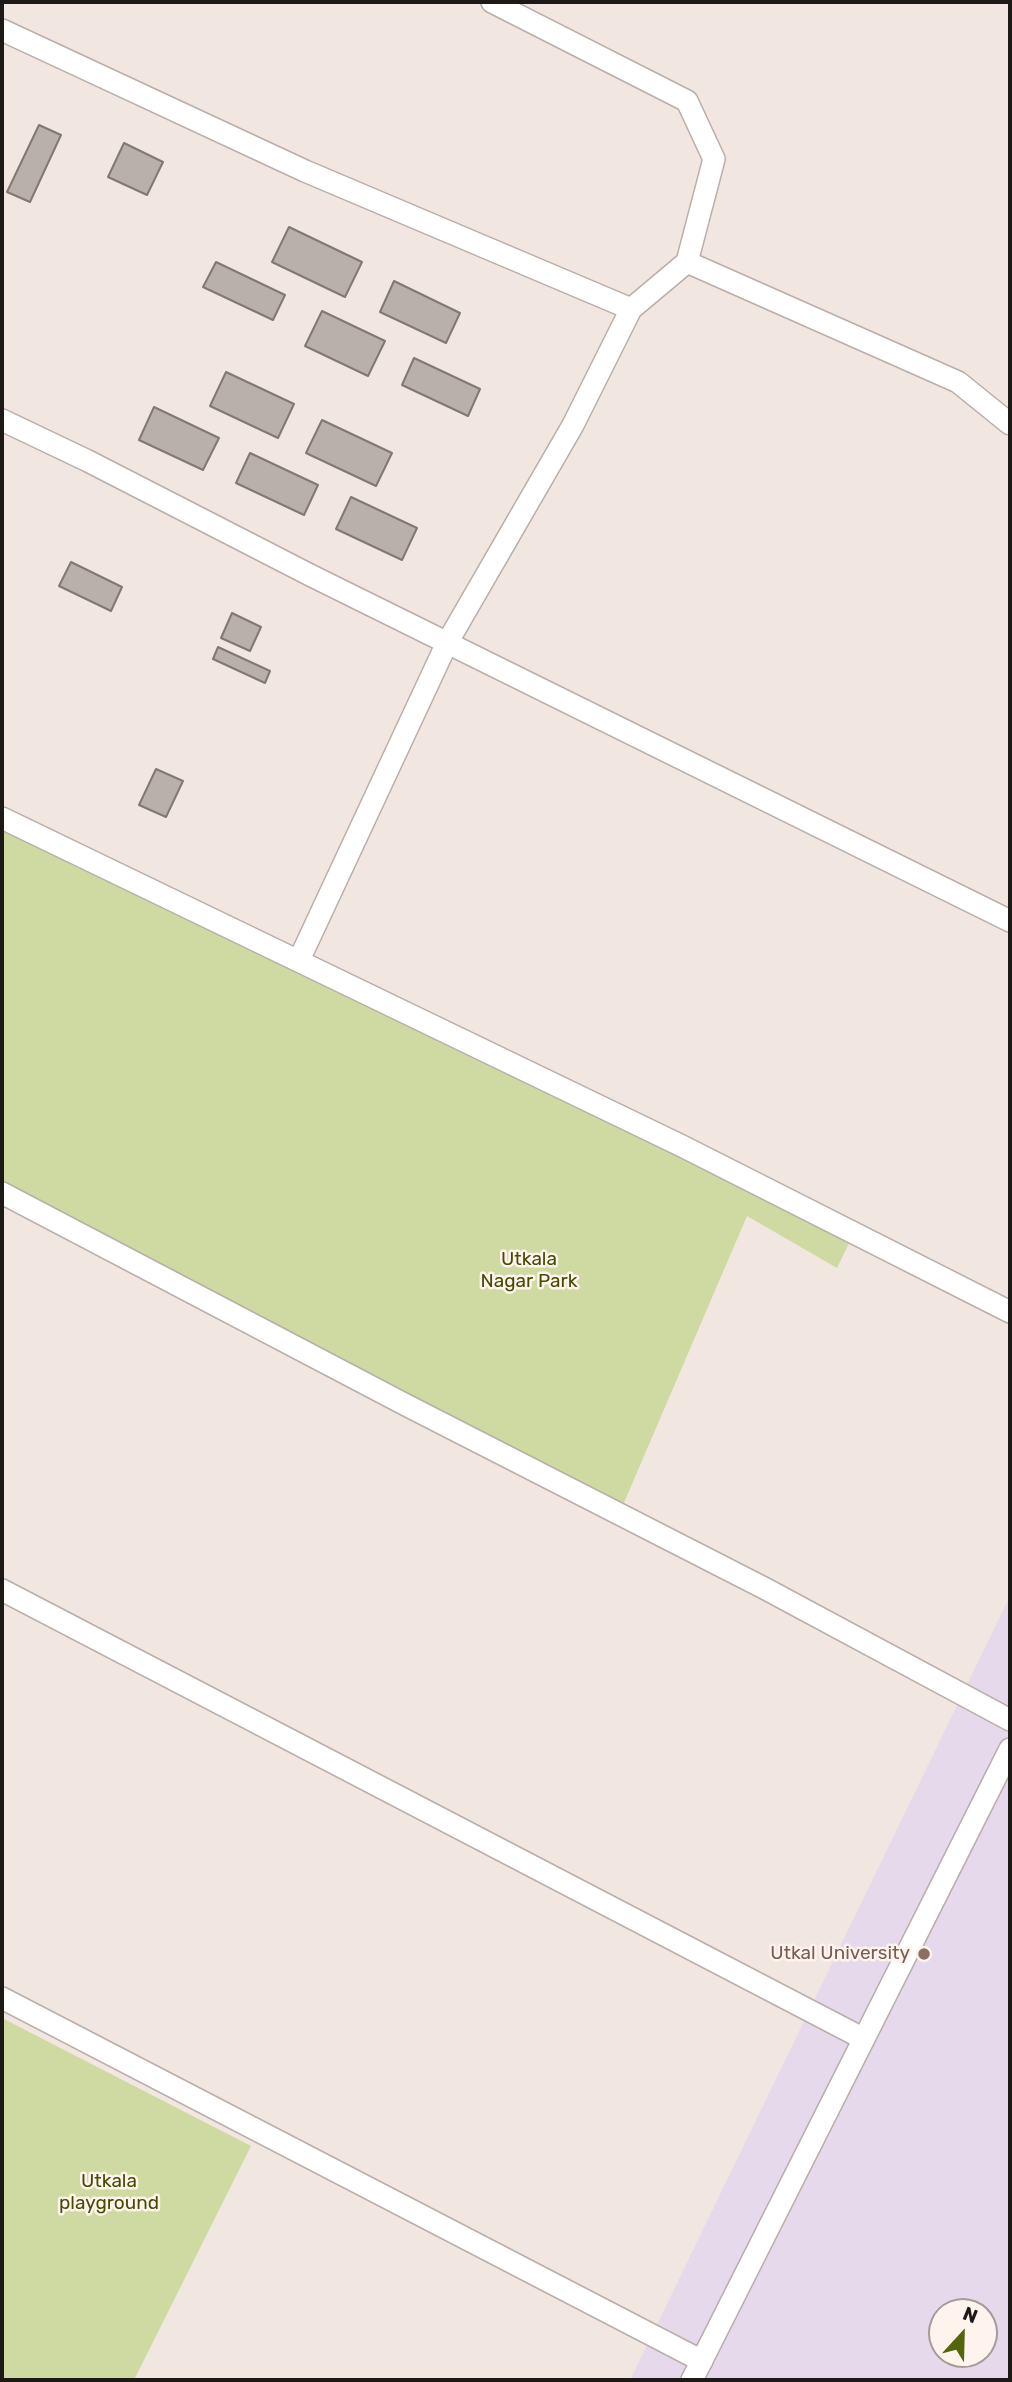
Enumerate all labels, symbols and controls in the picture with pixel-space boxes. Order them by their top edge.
park label: Utkala Nagar Park [481,1249,577,1293]
place label: Utkal University [770,1943,910,1965]
marker: Utkal University [916,1946,932,1962]
park label: Utkala playground [59,2171,159,2215]
north arrow [928,2298,998,2368]
text: N [960,2302,981,2328]

